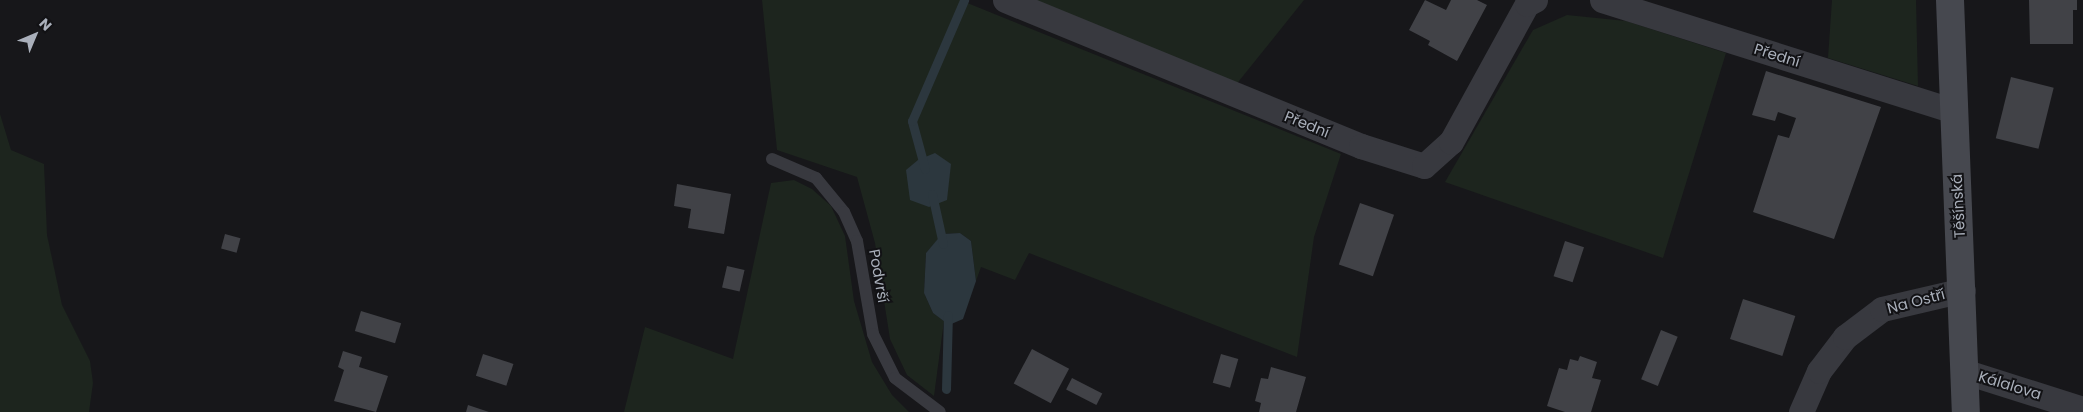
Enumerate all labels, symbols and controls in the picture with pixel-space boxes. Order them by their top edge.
north arrow [10,10,60,60]
text: N [35,14,56,35]
street label: Přední [1752,40,1802,70]
street label: Přední [1282,107,1332,141]
street label: Těšínská [1947,173,1969,239]
street label: Podvrší [865,248,893,304]
street label: Na Ostří [1885,285,1947,317]
street label: Kálalova [1976,367,2044,403]

